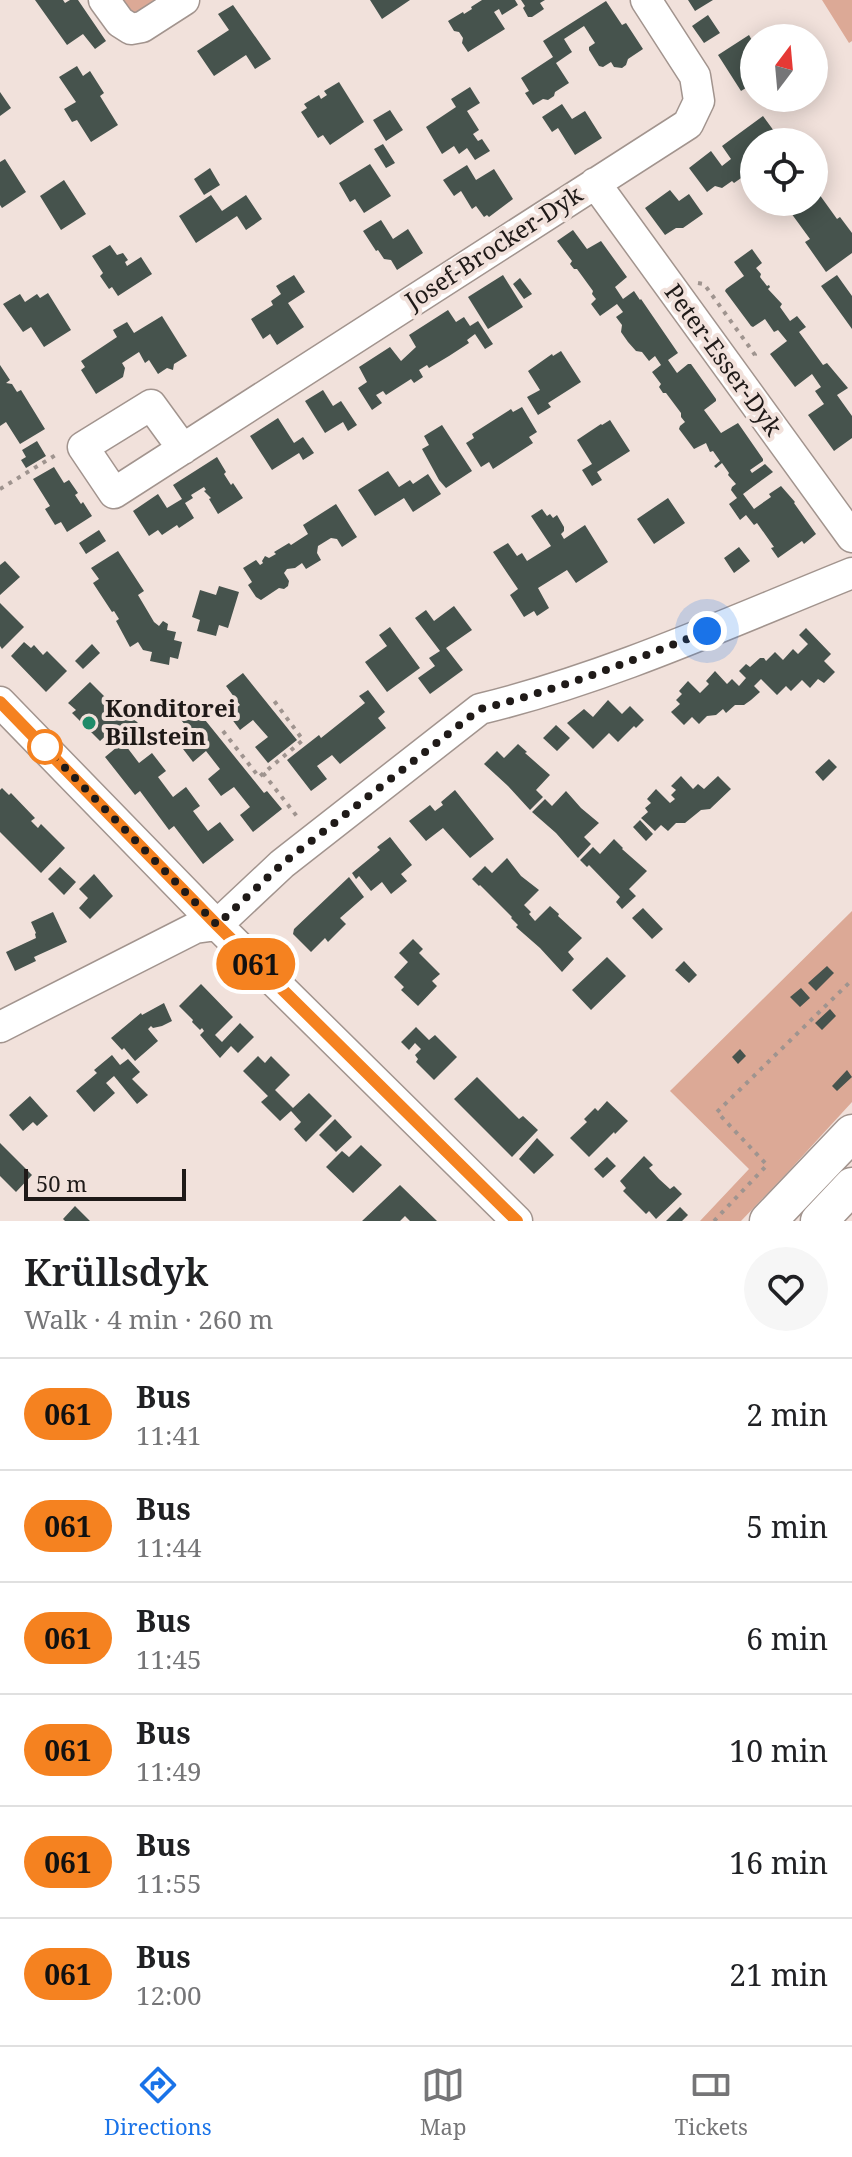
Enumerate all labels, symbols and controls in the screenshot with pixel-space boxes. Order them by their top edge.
north arrow [740,24,828,112]
map controls [740,24,828,216]
button: locate [740,128,828,216]
street label: Josef-Brocker-Dyk [397,176,589,317]
street label: Peter-Esser-Dyk [658,276,791,443]
your location [687,611,727,651]
place label: Konditorei Billstein [105,691,237,752]
marker: Konditorei Billstein [80,714,98,732]
unlabelled marker [28,730,62,764]
line badge: 061 [210,938,302,990]
text: 061 [232,945,280,983]
scale bar [24,1165,186,1201]
text: 50 m [36,1168,87,1198]
text: Krüllsdyk [24,1245,208,1297]
button: heart [744,1247,828,1331]
text: Walk · 4 min · 260 m [24,1301,273,1337]
text: Bus [136,1376,191,1417]
text: 2 min [746,1394,828,1435]
text: 061 [44,1395,92,1433]
text: 11:41 [136,1417,202,1453]
text: Bus [136,1488,191,1529]
text: 5 min [746,1506,828,1547]
text: 061 [44,1507,92,1545]
text: 11:44 [136,1529,202,1565]
text: Bus [136,1600,191,1641]
text: 6 min [746,1618,828,1659]
text: 061 [44,1619,92,1657]
text: 11:45 [136,1641,202,1677]
text: Bus [136,1712,191,1753]
text: 10 min [729,1730,828,1771]
text: 061 [44,1731,92,1769]
text: 11:49 [136,1753,202,1789]
text: Bus [136,1824,191,1865]
text: 16 min [729,1842,828,1883]
text: 061 [44,1843,92,1881]
text: 11:55 [136,1865,202,1901]
text: Bus [136,1936,191,1977]
text: 21 min [729,1954,828,1995]
text: 061 [44,1955,92,1993]
text: 12:00 [136,1977,202,2013]
tab: Directions [104,2063,212,2141]
tab: Map [420,2063,466,2141]
tab: Tickets [675,2063,748,2141]

